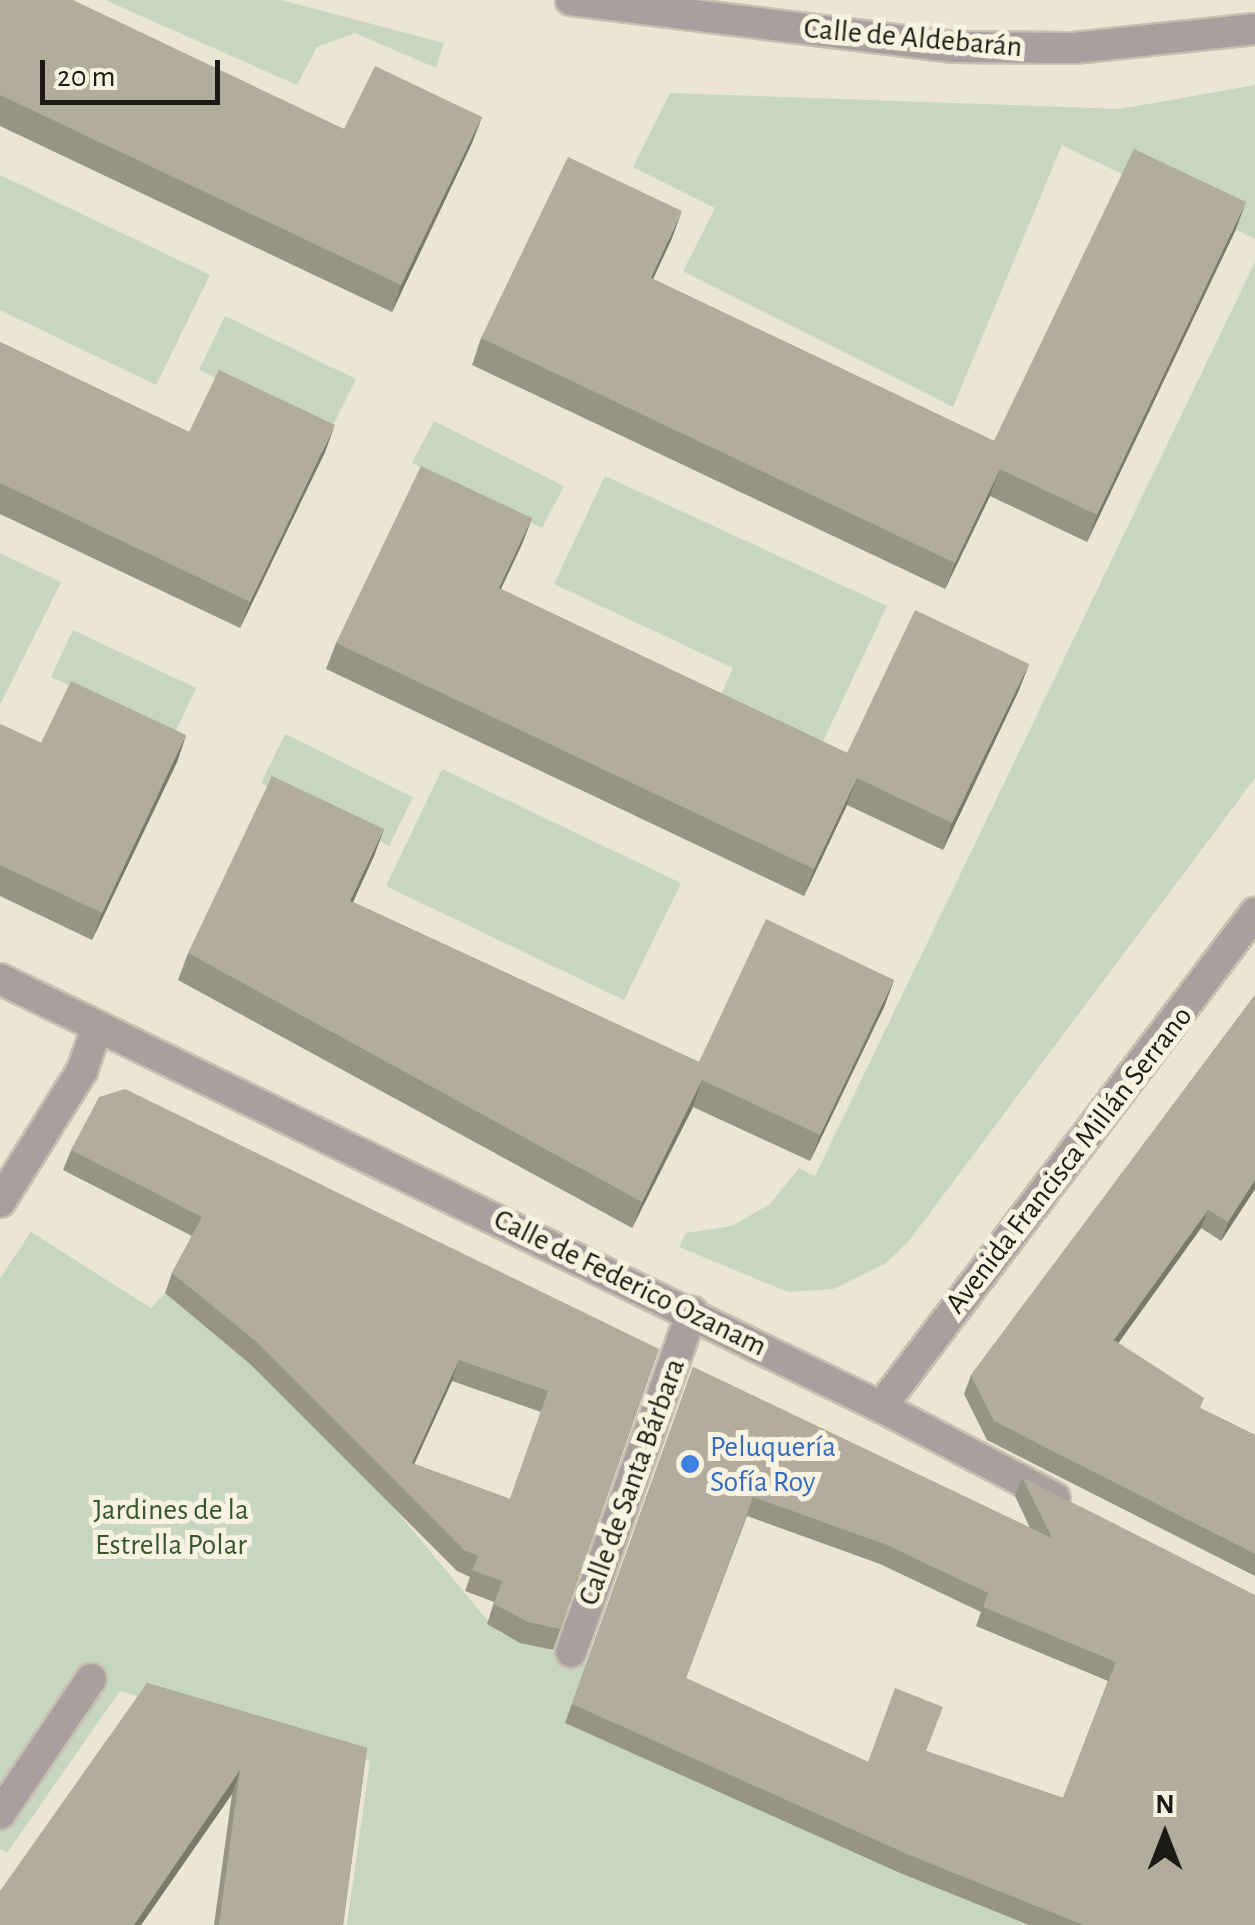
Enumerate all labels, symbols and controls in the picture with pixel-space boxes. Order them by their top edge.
street label: Calle de Aldebarán [802,11,1024,65]
scale bar [45,40,225,102]
text: 20 m [57,62,115,92]
street label: Avenida Francisca Millán Serrano [938,999,1200,1321]
street label: Calle de Federico Ozanam [488,1201,772,1365]
street label: Calle de Santa Bárbara [571,1354,693,1610]
place label: Peluquería Sofía Roy [710,1429,836,1500]
marker: Peluquería Sofía Roy [679,1453,701,1475]
park label: Jardines de la Estrella Polar [93,1492,249,1562]
north arrow [1115,1785,1215,1885]
text: N [1155,1791,1175,1819]

